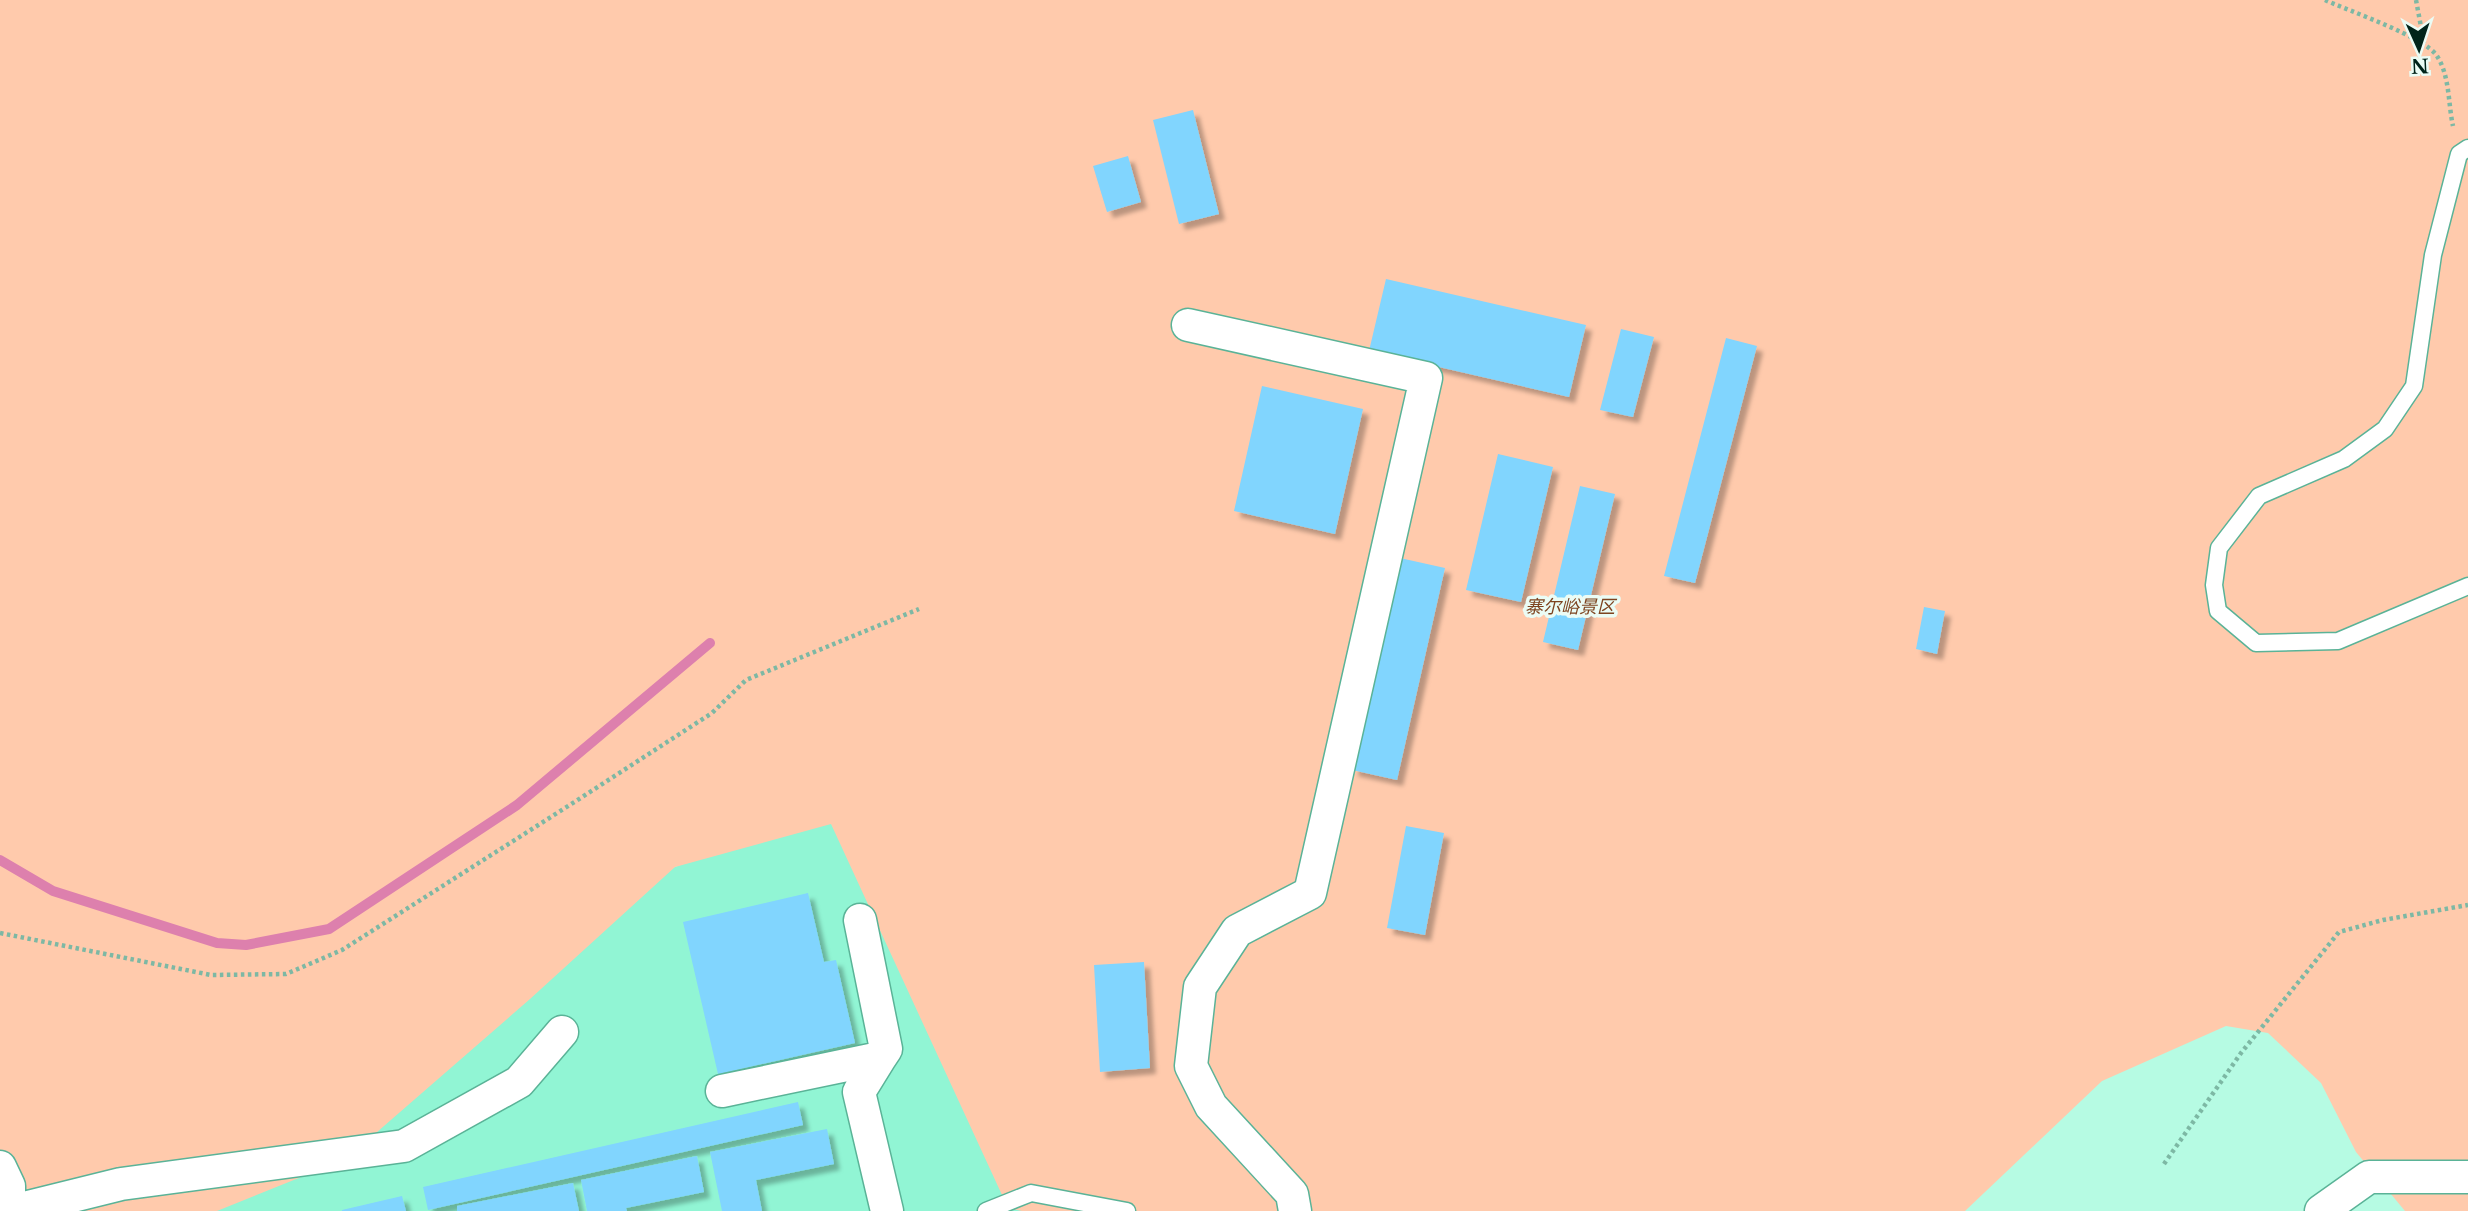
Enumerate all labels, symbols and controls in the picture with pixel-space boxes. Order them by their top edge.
north arrow [2384,14,2454,84]
text: N [2410,54,2429,77]
park label: 寨尔峪景区 [1525,596,1618,618]

